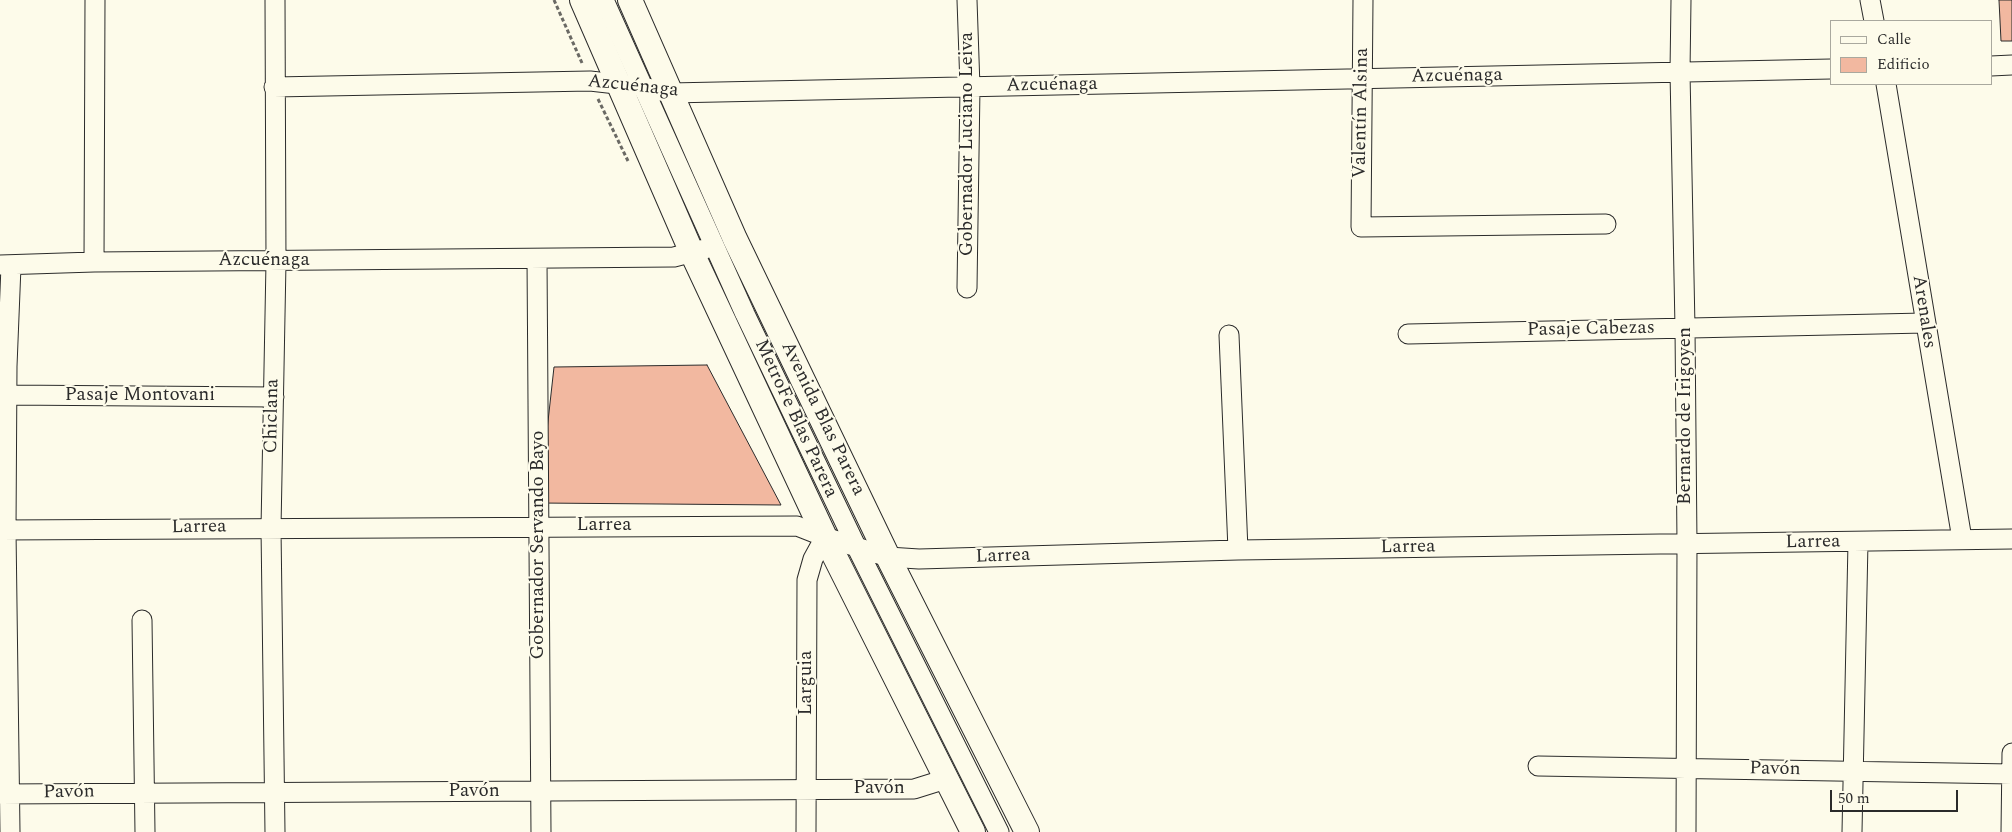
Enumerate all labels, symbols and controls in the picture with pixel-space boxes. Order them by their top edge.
legend [1830,20,1992,85]
text: Calle [1877,28,1911,51]
street label: Gobernador Luciano Leiva [957,32,979,256]
street label: Valentín Alsina [1349,47,1375,179]
text: Edificio [1877,53,1930,76]
street label: Azcuénaga [1411,65,1503,89]
street label: Azcuénaga [586,71,680,103]
street label: Azcuénaga [1006,74,1098,98]
street label: Azcuénaga [218,250,310,272]
street label: Arenales [1906,274,1940,350]
street label: Pasaje Cabezas [1527,317,1655,343]
street label: Bernardo de Irigoyen [1675,327,1697,505]
street label: MetroFe Blas Parera [748,336,842,502]
street label: Avenida Blas Parera [775,338,869,500]
street label: Chiclana [261,378,285,454]
street label: Pasaje Montovani [65,385,215,407]
street label: Gobernador Servando Bayo [528,430,550,660]
street label: Larrea [577,515,631,537]
street label: Larrea [171,516,227,540]
street label: Larrea [1785,531,1841,555]
street label: Larrea [1380,536,1436,560]
street label: Larrea [975,545,1031,569]
street label: Larguia [796,650,818,716]
street label: Pavón [1749,758,1801,782]
street label: Pavón [853,778,905,800]
scale bar [1832,780,1960,812]
street label: Pavón [43,781,95,805]
street label: Pavón [448,781,500,803]
text: 50 m [1838,787,1870,810]

